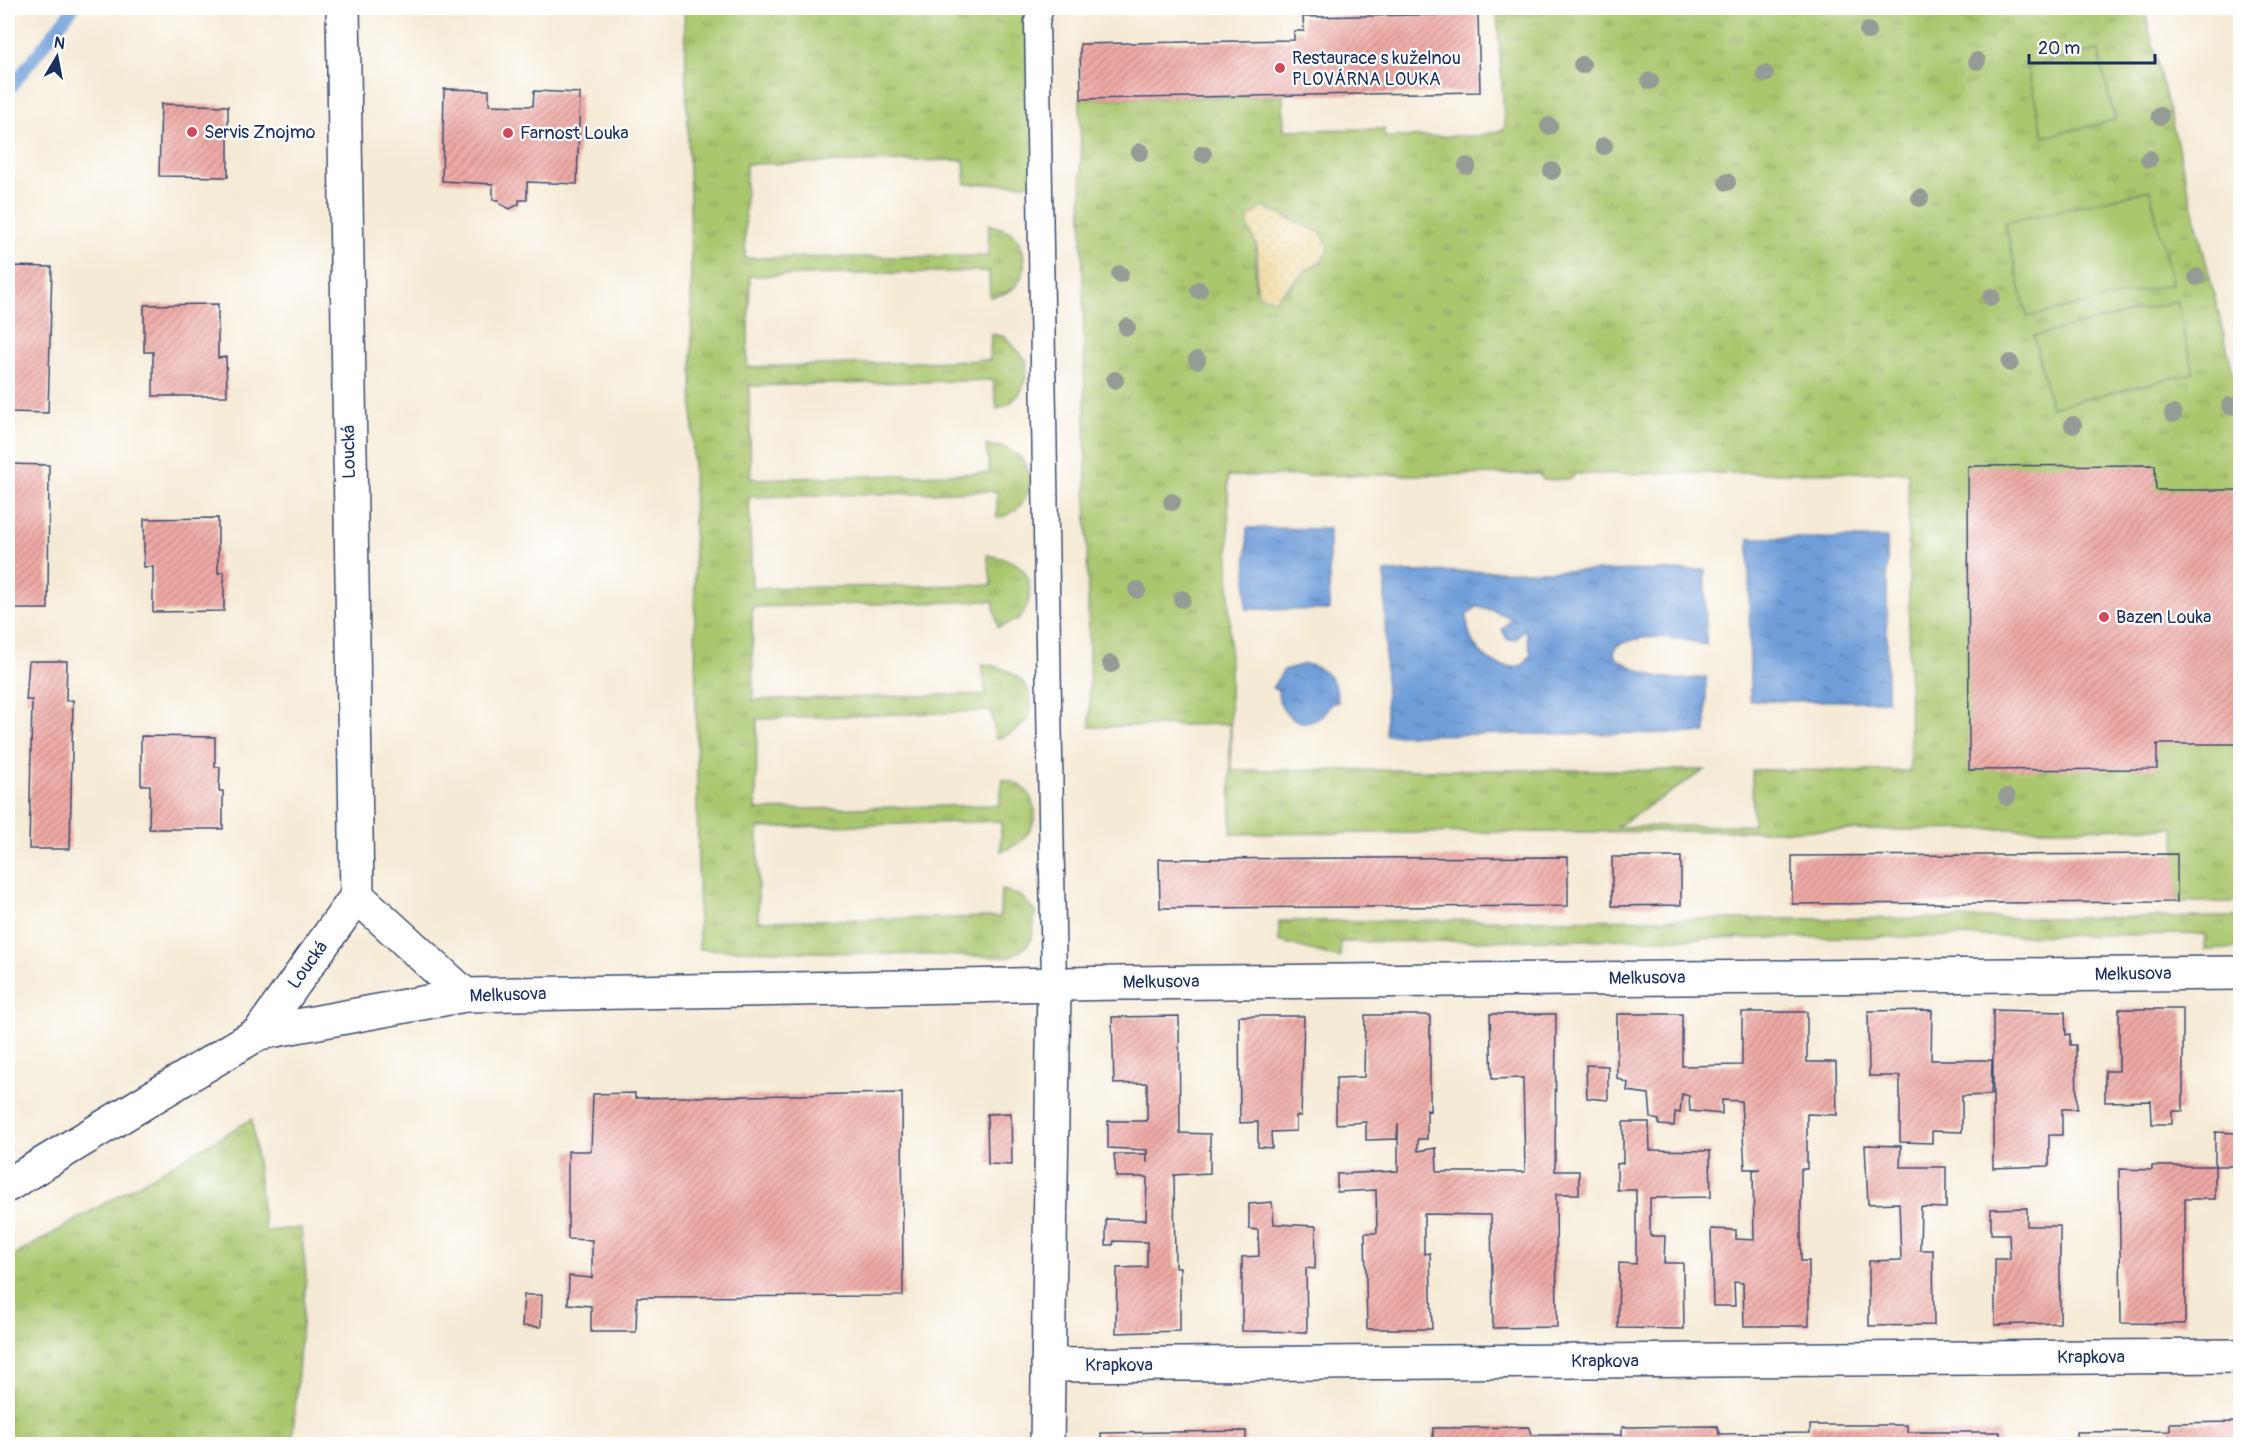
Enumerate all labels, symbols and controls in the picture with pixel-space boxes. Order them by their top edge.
north arrow [27,27,87,87]
scale bar [2029,27,2155,65]
text: N [52,32,67,54]
text: 20 m [2038,37,2080,60]
place label: Restaurace s kuželnou PLOVÁRNA LOUKA [1292,47,1461,91]
marker: Restaurace s kuželnou PLOVÁRNA LOUKA [1273,61,1287,75]
place label: Servis Znojmo [204,121,316,144]
place label: Farnost Louka [520,122,629,145]
marker: Servis Znojmo [185,125,199,139]
marker: Farnost Louka [501,126,515,140]
street label: Loucká [337,425,361,479]
place label: Bazen Louka [2116,606,2211,629]
marker: Bazen Louka [2097,610,2111,624]
street label: Loucká [283,936,333,994]
street label: Melkusova [2094,962,2172,986]
street label: Melkusova [1608,966,1686,990]
street label: Melkusova [1122,970,1200,994]
street label: Melkusova [469,982,547,1008]
street label: Krapkova [2057,1346,2125,1369]
street label: Krapkova [1571,1350,1639,1373]
street label: Krapkova [1085,1354,1153,1377]

